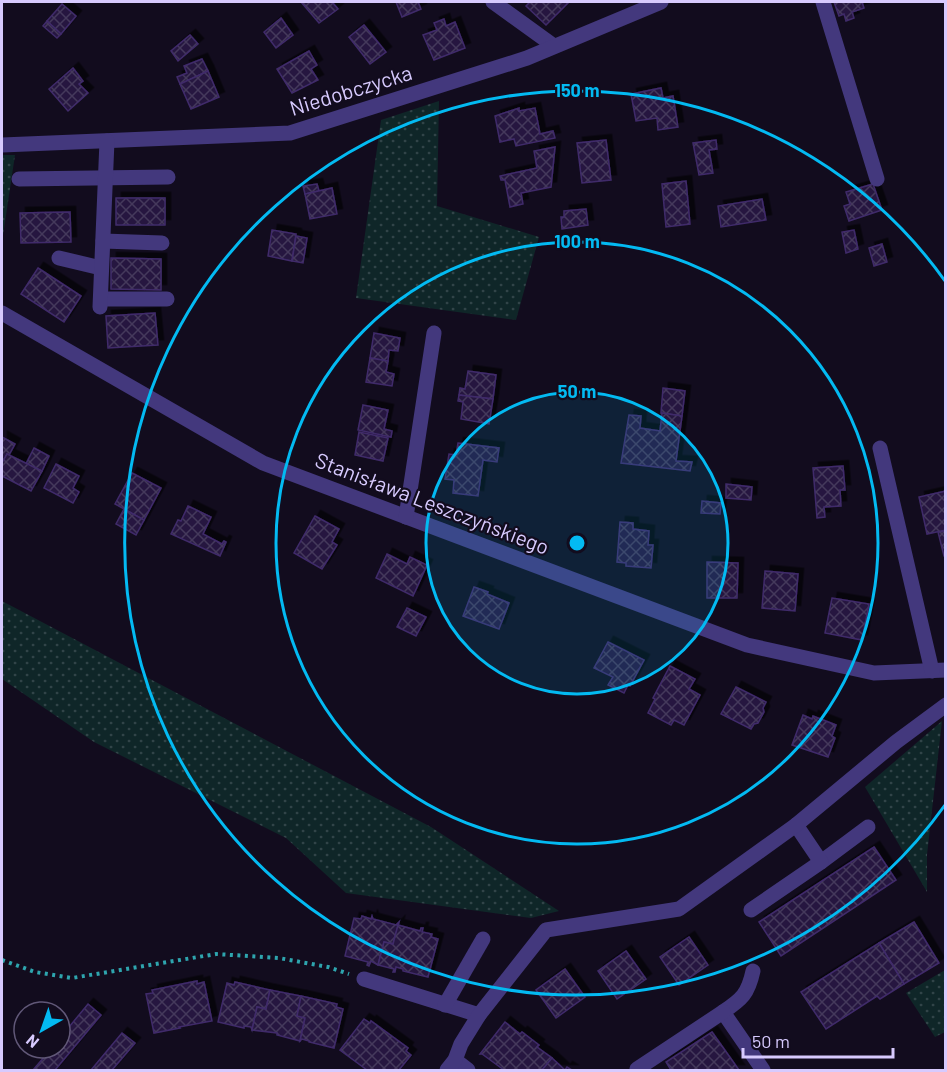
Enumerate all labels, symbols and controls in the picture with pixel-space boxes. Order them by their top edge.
street label: Niedobczycka [286,59,415,120]
text: 150 m [555,79,599,101]
text: 100 m [554,230,600,252]
text: 50 m [558,380,596,402]
street label: Stanisława Leszczyńskiego [312,446,553,559]
centre of rings [567,533,587,553]
north arrow [12,1000,72,1060]
scale bar [743,1021,893,1059]
text: 50 m [752,1030,790,1052]
text: N [22,1031,42,1053]

